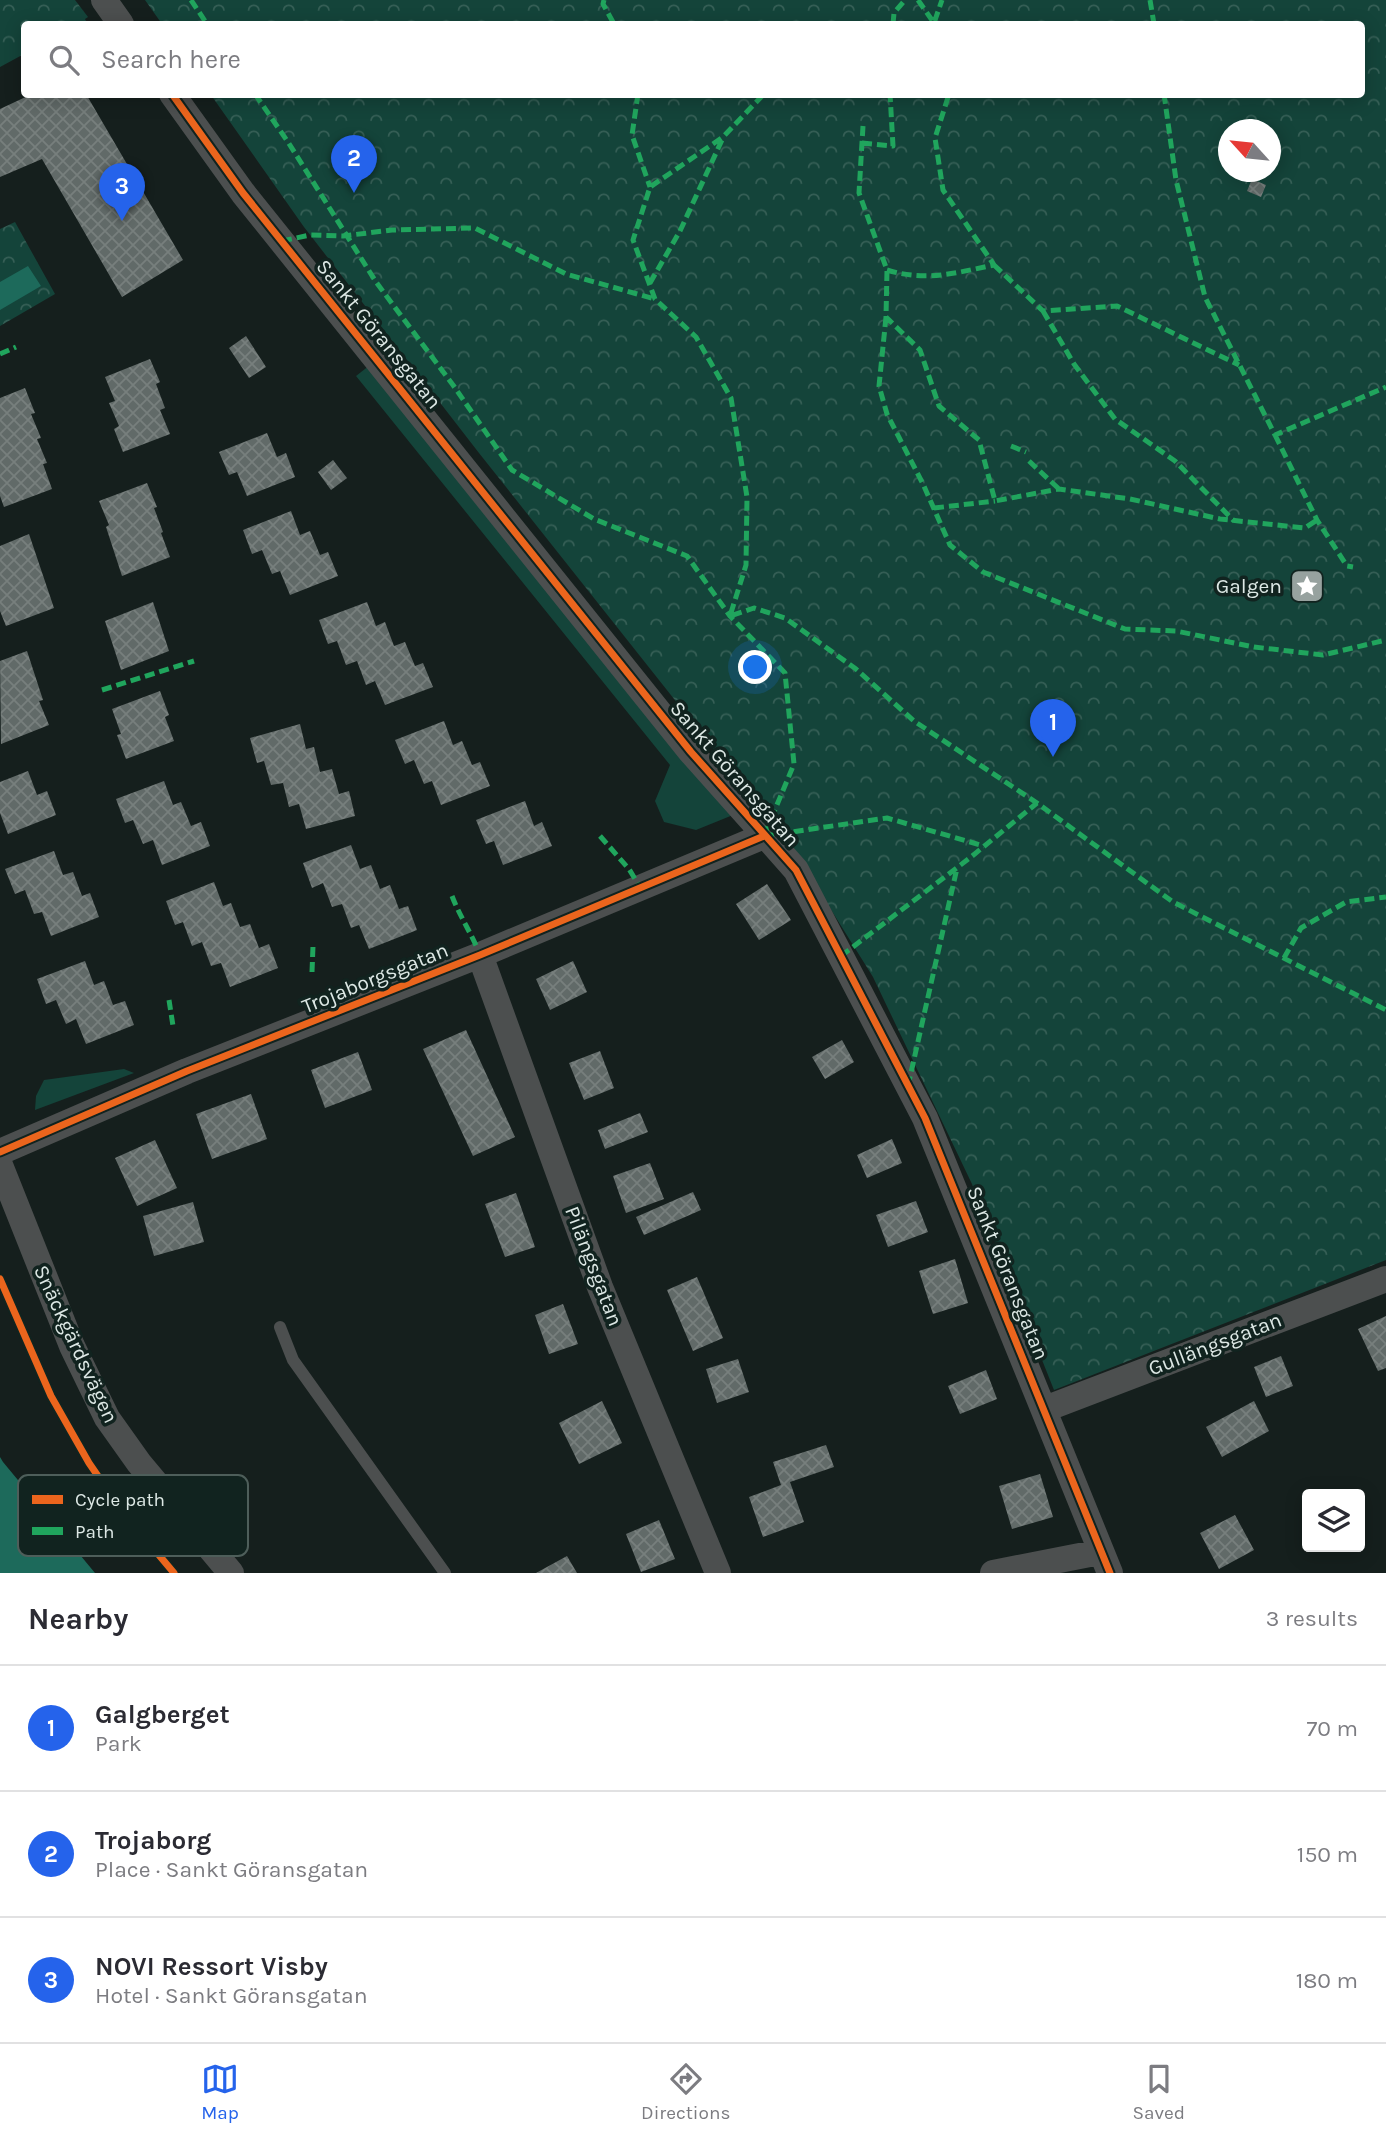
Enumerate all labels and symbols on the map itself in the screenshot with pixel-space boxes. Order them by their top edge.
north arrow [1218,119,1281,182]
pin: 2 [331,135,377,193]
pin: 3 [99,163,145,221]
street label: Sankt Göransgatan [311,255,447,413]
place icon: Galgen [1288,567,1326,605]
place label: Galgen [1216,574,1282,598]
your location [738,650,772,684]
street label: Sankt Göransgatan [665,696,805,852]
pin: 1 [1030,699,1076,757]
street label: Trojaborgsgatan [298,938,452,1018]
street label: Sankt Göransgatan [962,1183,1054,1363]
street label: Pilängsgatan [560,1203,628,1329]
street label: Snäckgärdsvägen [29,1261,123,1427]
street label: Gullängsgatan [1145,1308,1285,1380]
legend [18,1475,248,1556]
text: Cycle path [75,1489,165,1511]
text: Path [75,1521,115,1543]

